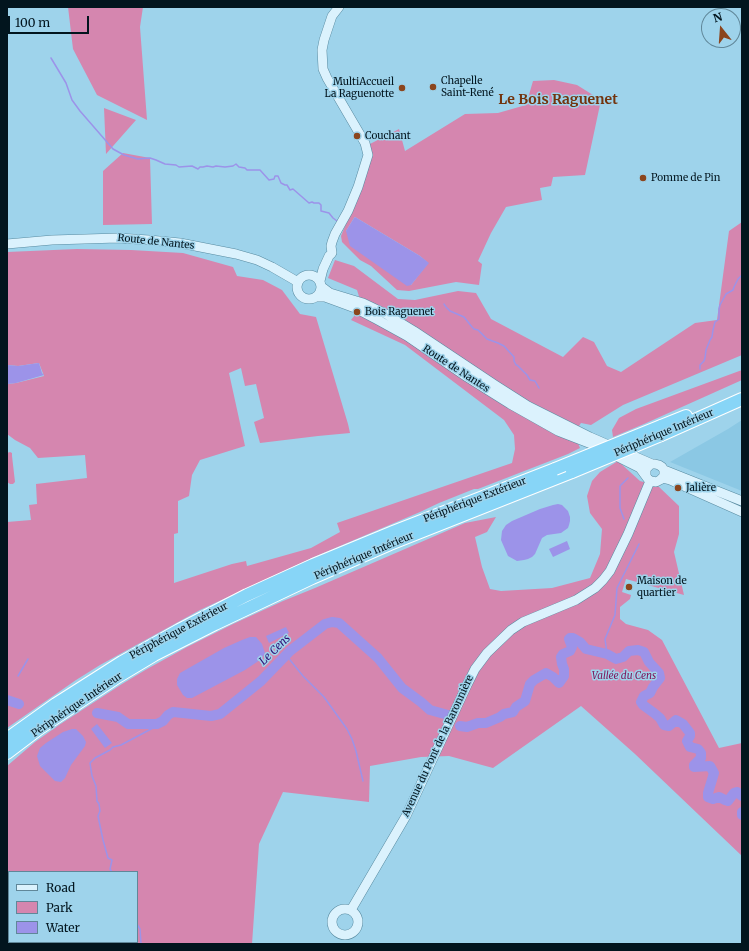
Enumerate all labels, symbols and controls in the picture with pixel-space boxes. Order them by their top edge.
scale bar [10,8,91,34]
north arrow [701,8,741,48]
text: N [712,10,724,25]
text: 100 m [15,15,50,30]
place label: Chapelle Saint-René [441,75,494,98]
place label: MultiAccueil La Raguenotte [325,76,394,100]
marker: Chapelle Saint-René [428,82,438,92]
marker: MultiAccueil La Raguenotte [397,83,407,93]
district label: Le Bois Raguenet [498,92,618,108]
place label: Couchant [365,130,411,142]
marker: Couchant [352,131,362,141]
place label: Pomme de Pin [651,172,720,184]
marker: Pomme de Pin [638,173,648,183]
street label: Route de Nantes [117,232,195,252]
place label: Bois Raguenet [365,306,434,318]
marker: Bois Raguenet [352,307,362,317]
street label: Route de Nantes [420,343,492,395]
street label: Périphérique Intérieur [612,407,716,459]
street label: Périphérique Extérieur [422,475,528,525]
place label: Jalière [686,482,716,494]
marker: Jalière [673,483,683,493]
street label: Périphérique Intérieur [312,530,416,582]
place label: Maison de quartier [637,575,687,598]
marker: Maison de quartier [624,582,634,592]
street label: Périphérique Extérieur [128,600,230,662]
water label: Le Cens [257,632,293,668]
street label: Périphérique Intérieur [29,670,125,740]
park label: Vallée du Cens [592,670,656,682]
street label: Avenue du Pont de la Baronnière [400,673,476,819]
legend [8,871,138,943]
text: Road [46,880,75,895]
text: Park [46,900,73,915]
text: Water [46,920,80,935]

